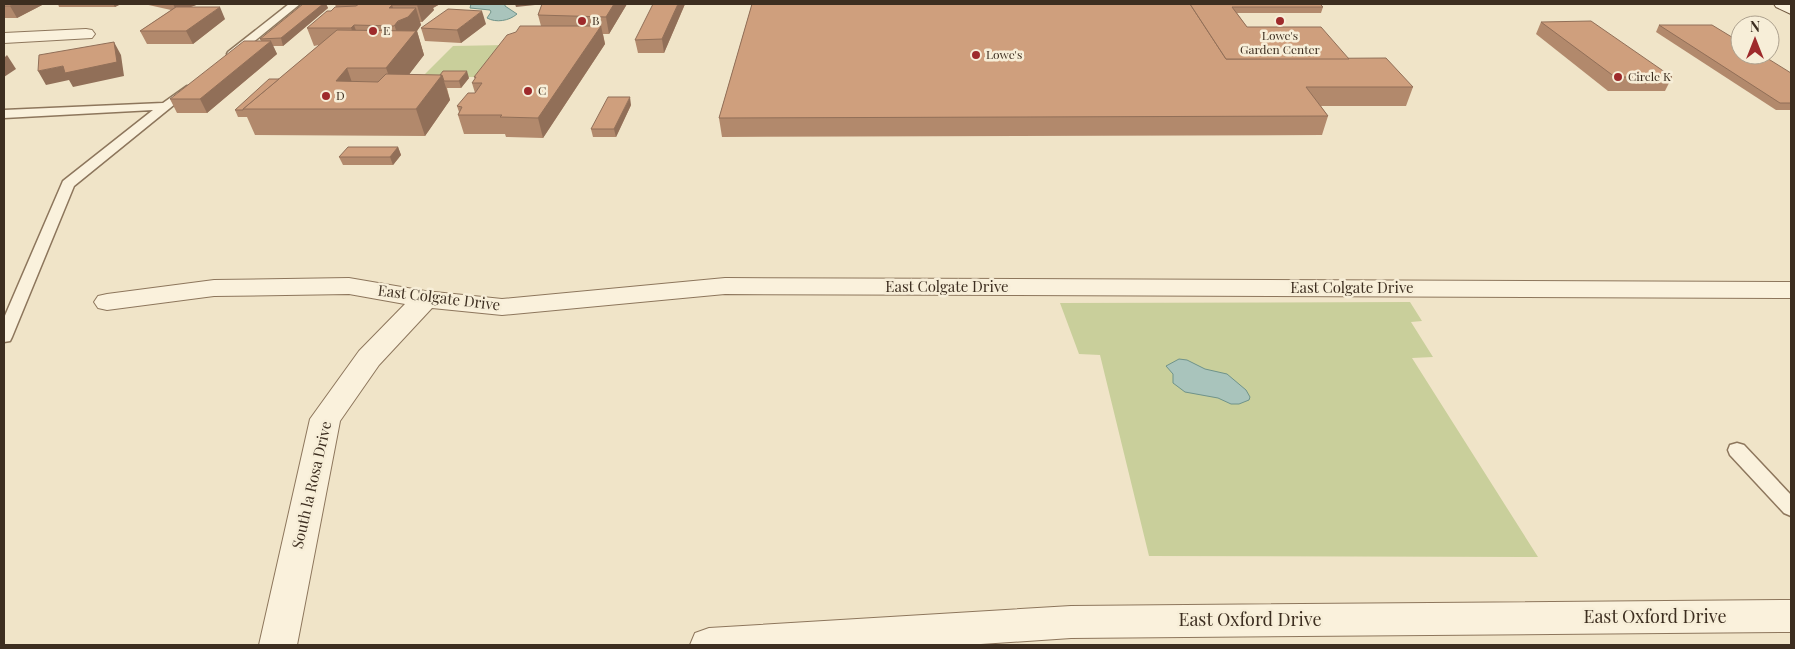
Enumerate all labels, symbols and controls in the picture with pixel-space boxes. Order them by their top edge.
place label: B [592,12,599,28]
marker: B [576,15,588,27]
marker: Lowe's Garden Center [1274,15,1286,27]
north arrow [1730,15,1780,65]
text: N [1750,17,1760,36]
place label: E [383,22,390,38]
marker: E [367,25,379,37]
place label: Lowe's Garden Center [1240,27,1321,57]
place label: Lowe's [986,46,1022,62]
marker: Lowe's [970,49,982,61]
place label: Circle K [1628,68,1671,84]
marker: Circle K [1612,71,1624,83]
place label: C [538,82,546,98]
marker: C [522,85,534,97]
place label: D [336,87,345,103]
marker: D [320,90,332,102]
street label: East Colgate Drive [885,276,1009,296]
street label: East Colgate Drive [1290,277,1414,297]
street label: East Colgate Drive [377,280,502,314]
street label: South la Rosa Drive [287,419,335,550]
street label: East Oxford Drive [1583,604,1727,628]
street label: East Oxford Drive [1178,607,1322,631]

